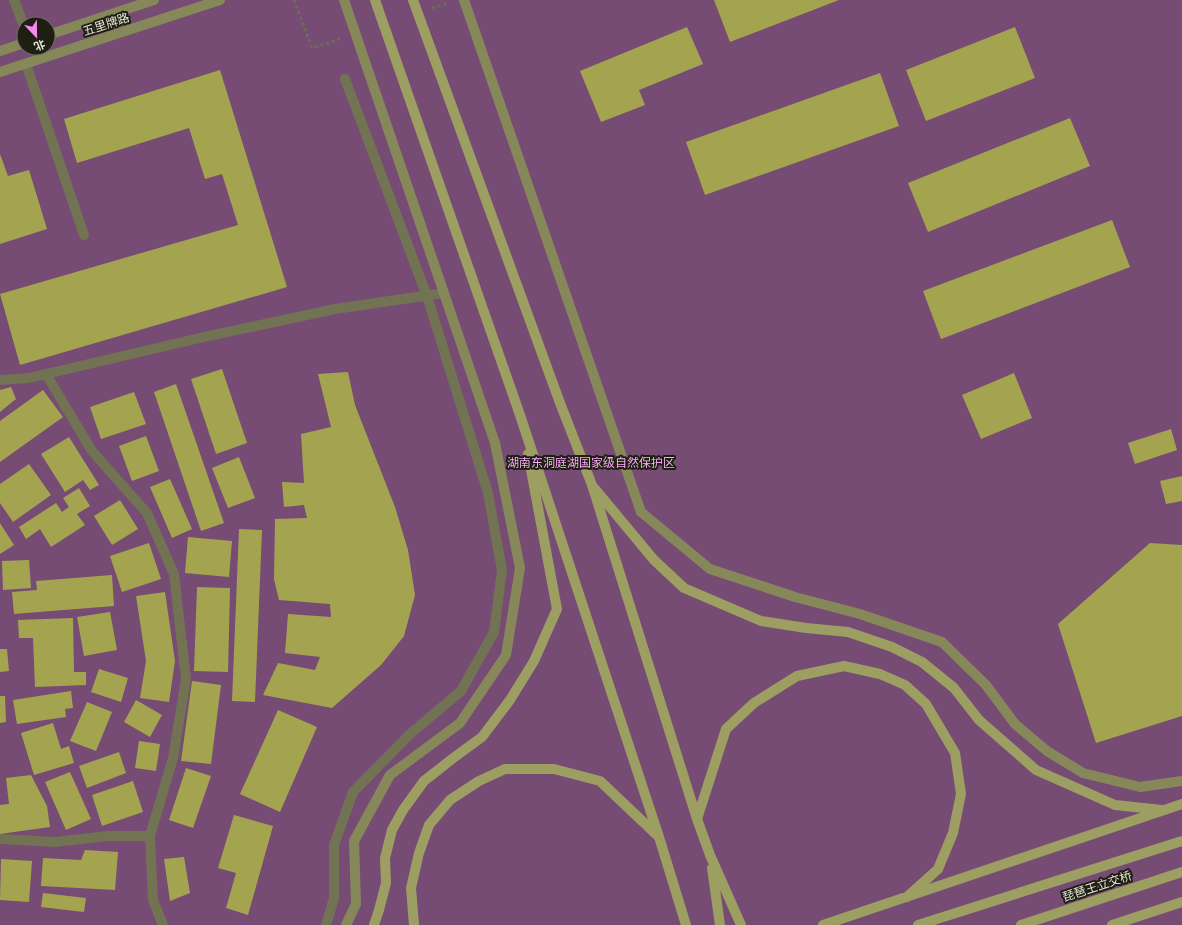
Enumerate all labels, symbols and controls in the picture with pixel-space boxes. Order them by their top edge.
street label: 五里牌路 [81,9,131,39]
north arrow [16,16,56,56]
text: 北 [32,38,47,54]
park label: 湖南东洞庭湖国家级自然保护区 [507,455,675,470]
street label: 琵琶王立交桥 [1060,868,1134,904]

